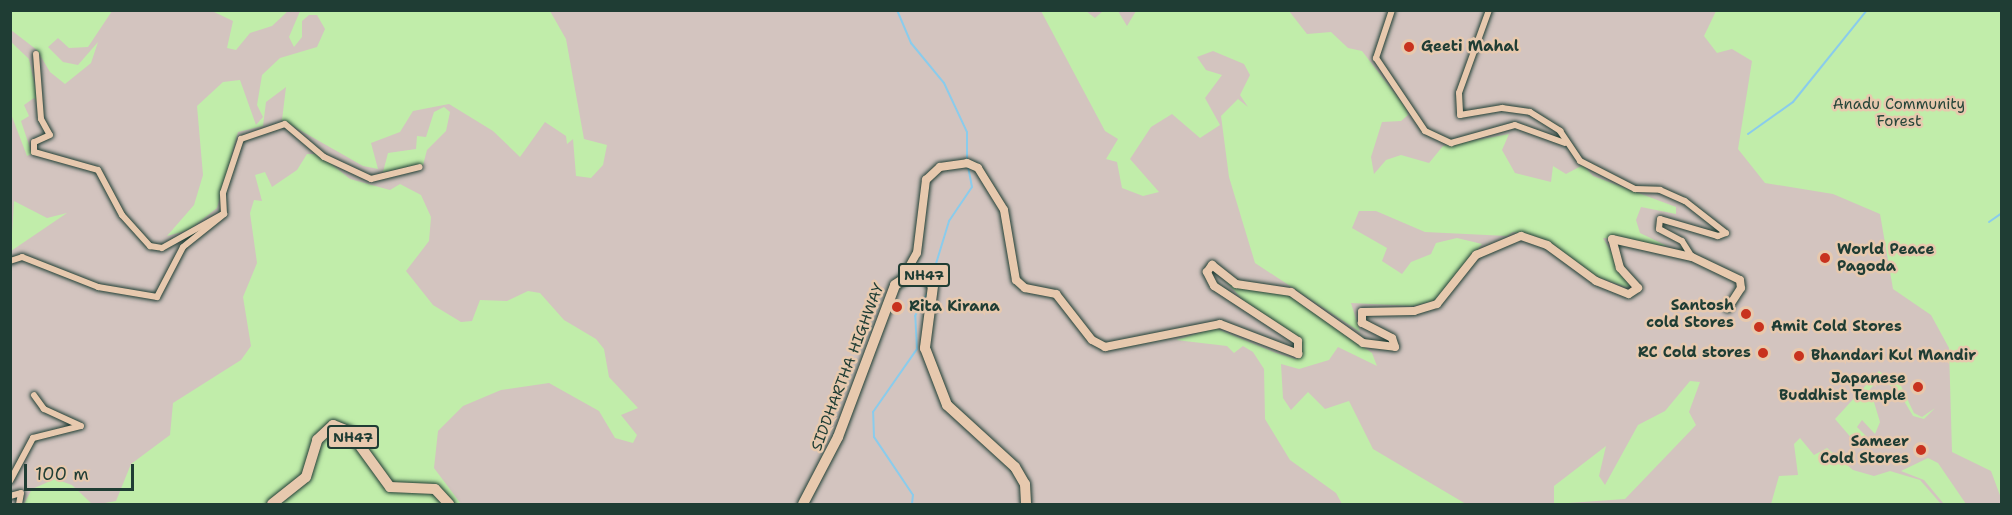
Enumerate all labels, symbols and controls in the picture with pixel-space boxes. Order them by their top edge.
place label: Geeti Mahal [1421,38,1519,56]
marker: Geeti Mahal [1402,40,1416,54]
park label: Anadu Community Forest [1833,95,1965,130]
place label: World Peace Pagoda [1837,240,1934,275]
marker: World Peace Pagoda [1818,251,1832,265]
road number: NH47 [897,264,951,286]
street label: SIDDHARTHA HIGHWAY [808,281,888,453]
place label: Santosh cold Stores [1646,296,1734,331]
place label: Rita Kirana [909,298,1000,316]
marker: Rita Kirana [890,300,904,314]
marker: Santosh cold Stores [1739,307,1753,321]
place label: Amit Cold Stores [1771,318,1902,336]
marker: Amit Cold Stores [1752,320,1766,334]
place label: RC Cold stores [1638,344,1751,362]
marker: RC Cold stores [1756,346,1770,360]
place label: Bhandari Kul Mandir [1811,347,1976,365]
marker: Bhandari Kul Mandir [1792,349,1806,363]
place label: Japanese Buddhist Temple [1779,369,1906,404]
marker: Japanese Buddhist Temple [1911,380,1925,394]
road number: NH47 [326,426,380,448]
place label: Sameer Cold Stores [1820,432,1909,467]
marker: Sameer Cold Stores [1914,443,1928,457]
scale bar [27,452,136,490]
text: 100 m [35,462,89,486]

